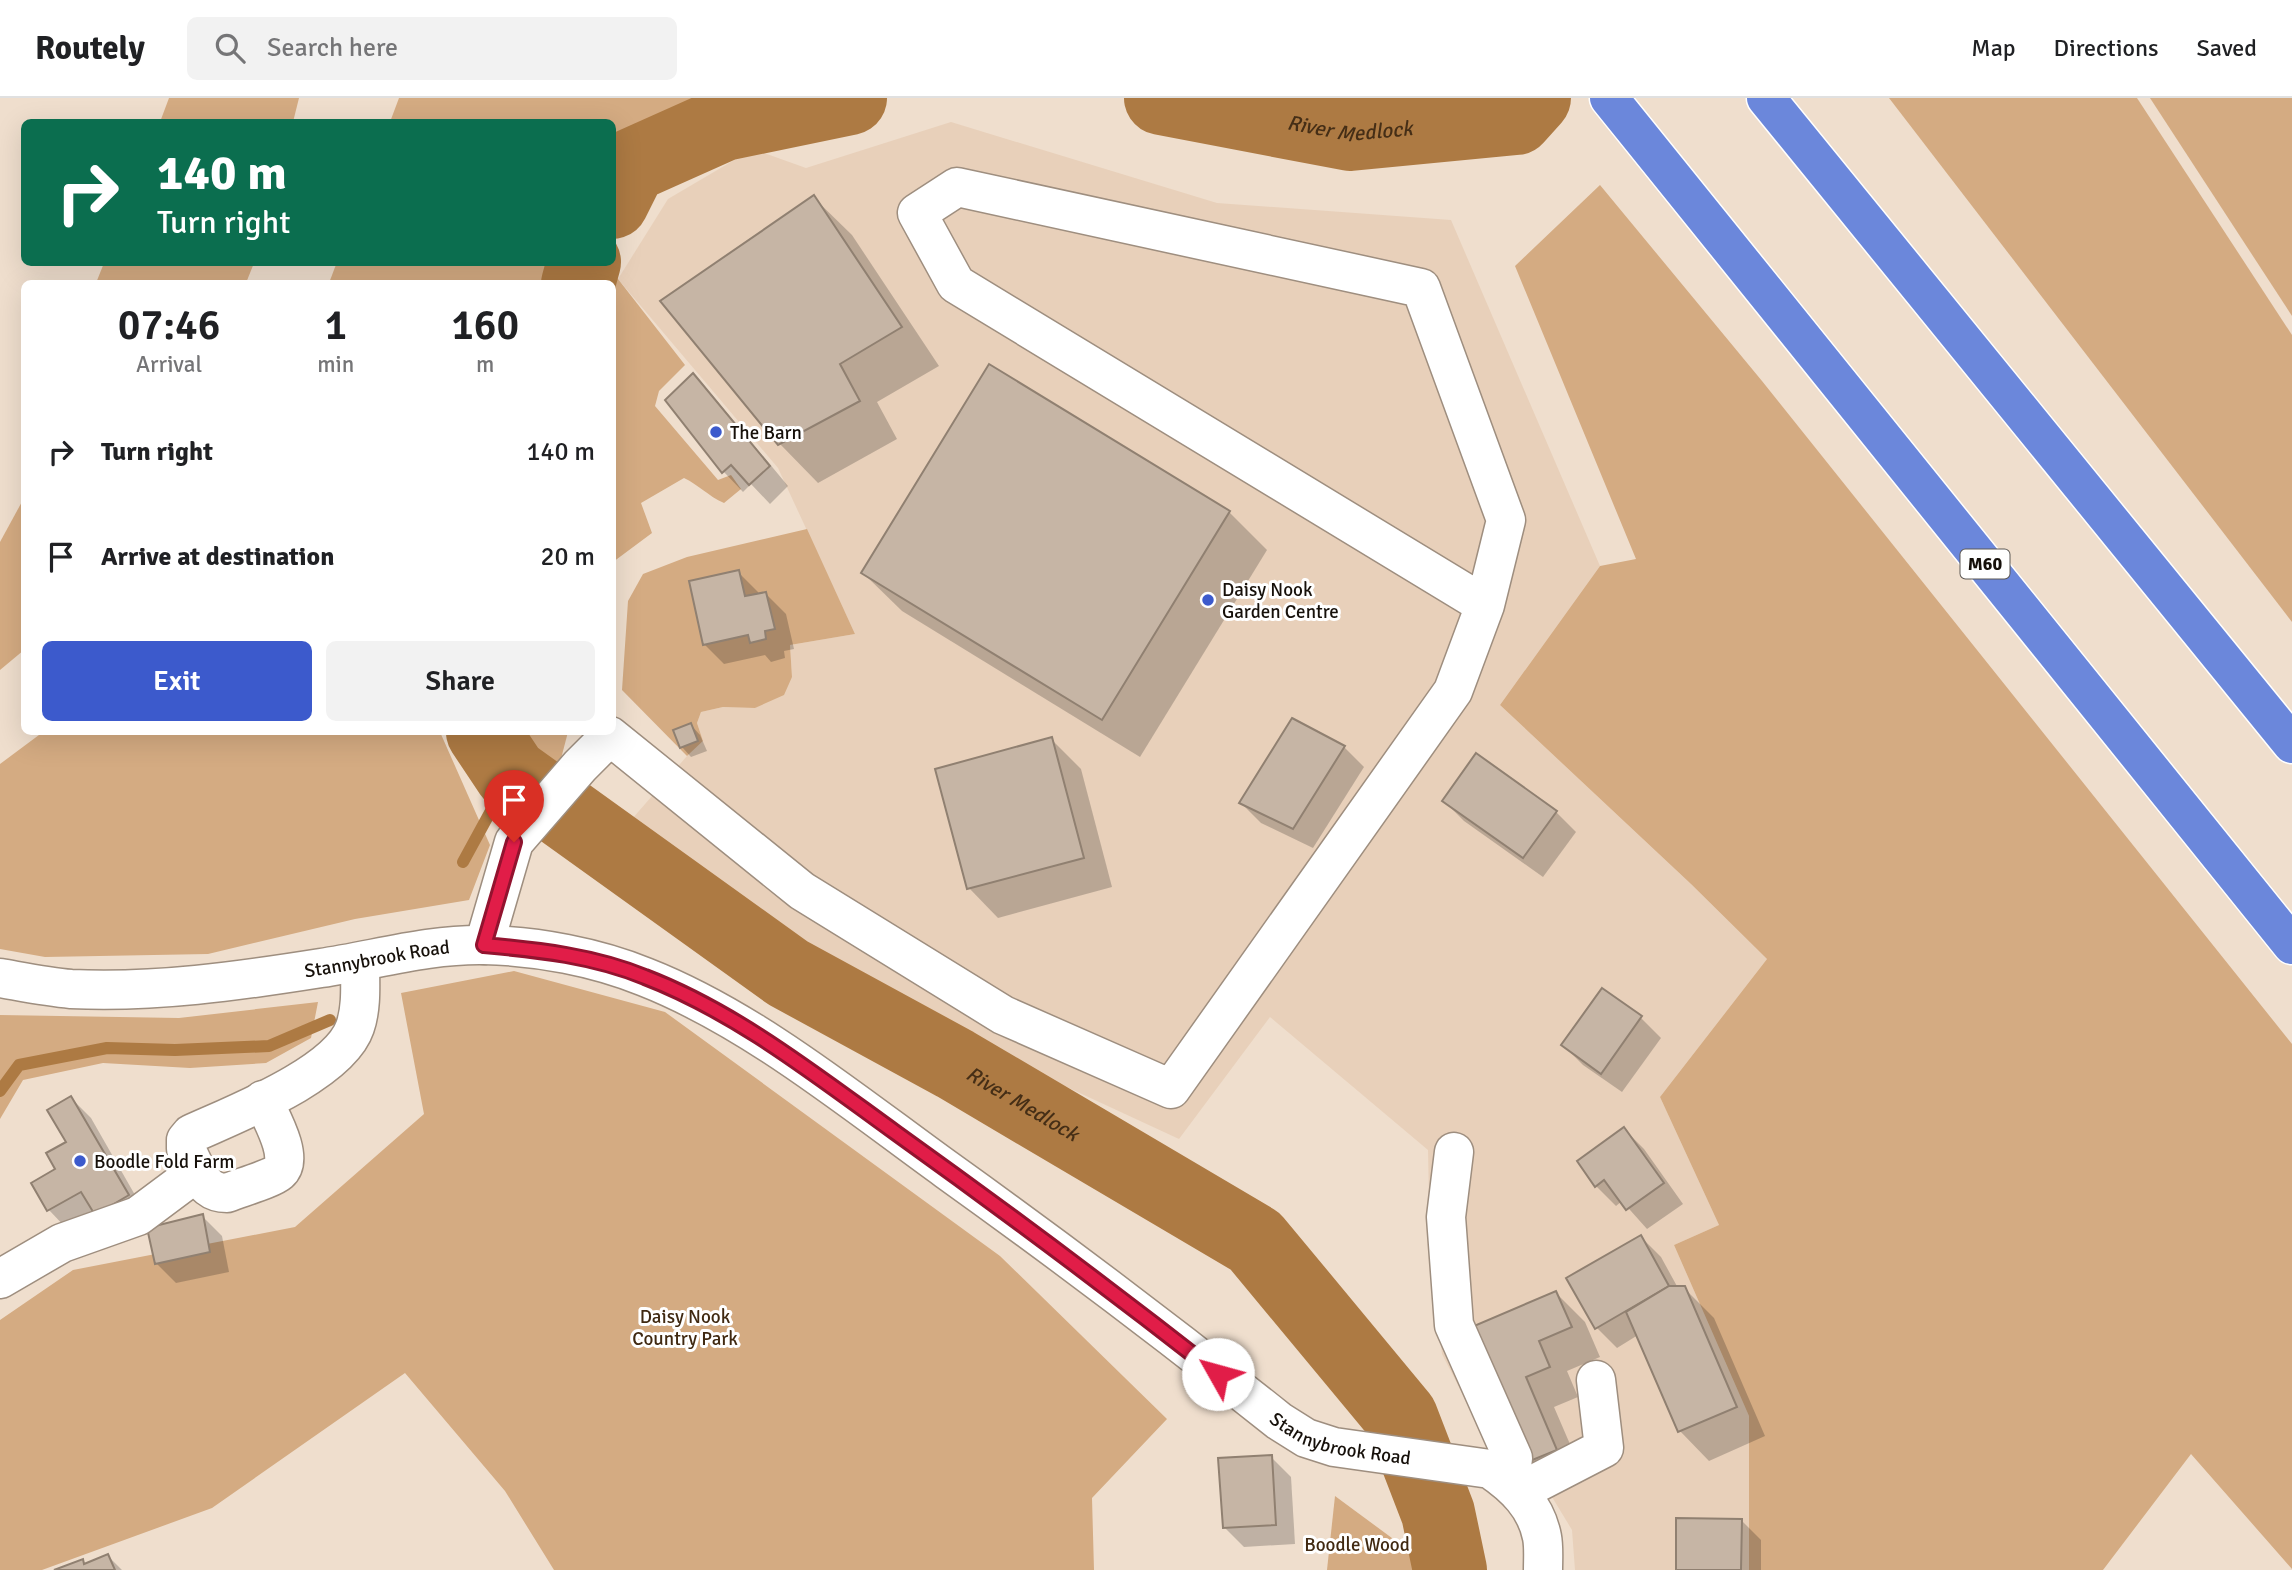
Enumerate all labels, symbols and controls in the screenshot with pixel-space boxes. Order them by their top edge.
search box [187,17,677,80]
text: Routely [35,28,145,69]
icon: search [211,29,249,67]
text: Search here [267,32,398,64]
text: Map [1971,33,2016,63]
text: Directions [2054,33,2159,63]
text: Saved [2197,33,2257,63]
water label: River Medlock [1285,109,1416,148]
text: 140 m [157,143,287,203]
icon: right [42,147,133,238]
text: Turn right [157,203,290,242]
text: 07:46 [118,300,220,351]
text: 1 [324,300,347,351]
text: 160 [451,300,519,351]
text: Arrival [136,350,202,379]
text: min [317,350,354,379]
text: m [476,350,494,379]
place label: The Barn [730,421,802,445]
marker: The Barn [708,424,724,440]
icon: right [42,433,80,471]
text: Turn right [101,436,213,468]
text: 140 m [526,436,595,468]
icon: arrive [42,538,80,576]
text: Arrive at destination [101,541,334,573]
text: 20 m [540,541,595,573]
road number: M60 [1960,550,2010,578]
place label: Daisy Nook Garden Centre [1222,578,1339,624]
marker: Daisy Nook Garden Centre [1200,592,1216,608]
button: Exit [42,641,312,721]
button: Share [326,641,595,721]
pin [484,770,544,842]
icon: arrive [495,781,533,819]
street label: Stannybrook Road [303,935,451,983]
water label: River Medlock [961,1060,1085,1148]
place label: Boodle Fold Farm [94,1150,234,1174]
marker: Boodle Fold Farm [72,1153,88,1169]
park label: Daisy Nook Country Park [632,1305,738,1351]
position arrow [1181,1337,1255,1411]
street label: Stannybrook Road [1264,1407,1412,1471]
park label: Boodle Wood [1304,1533,1410,1557]

